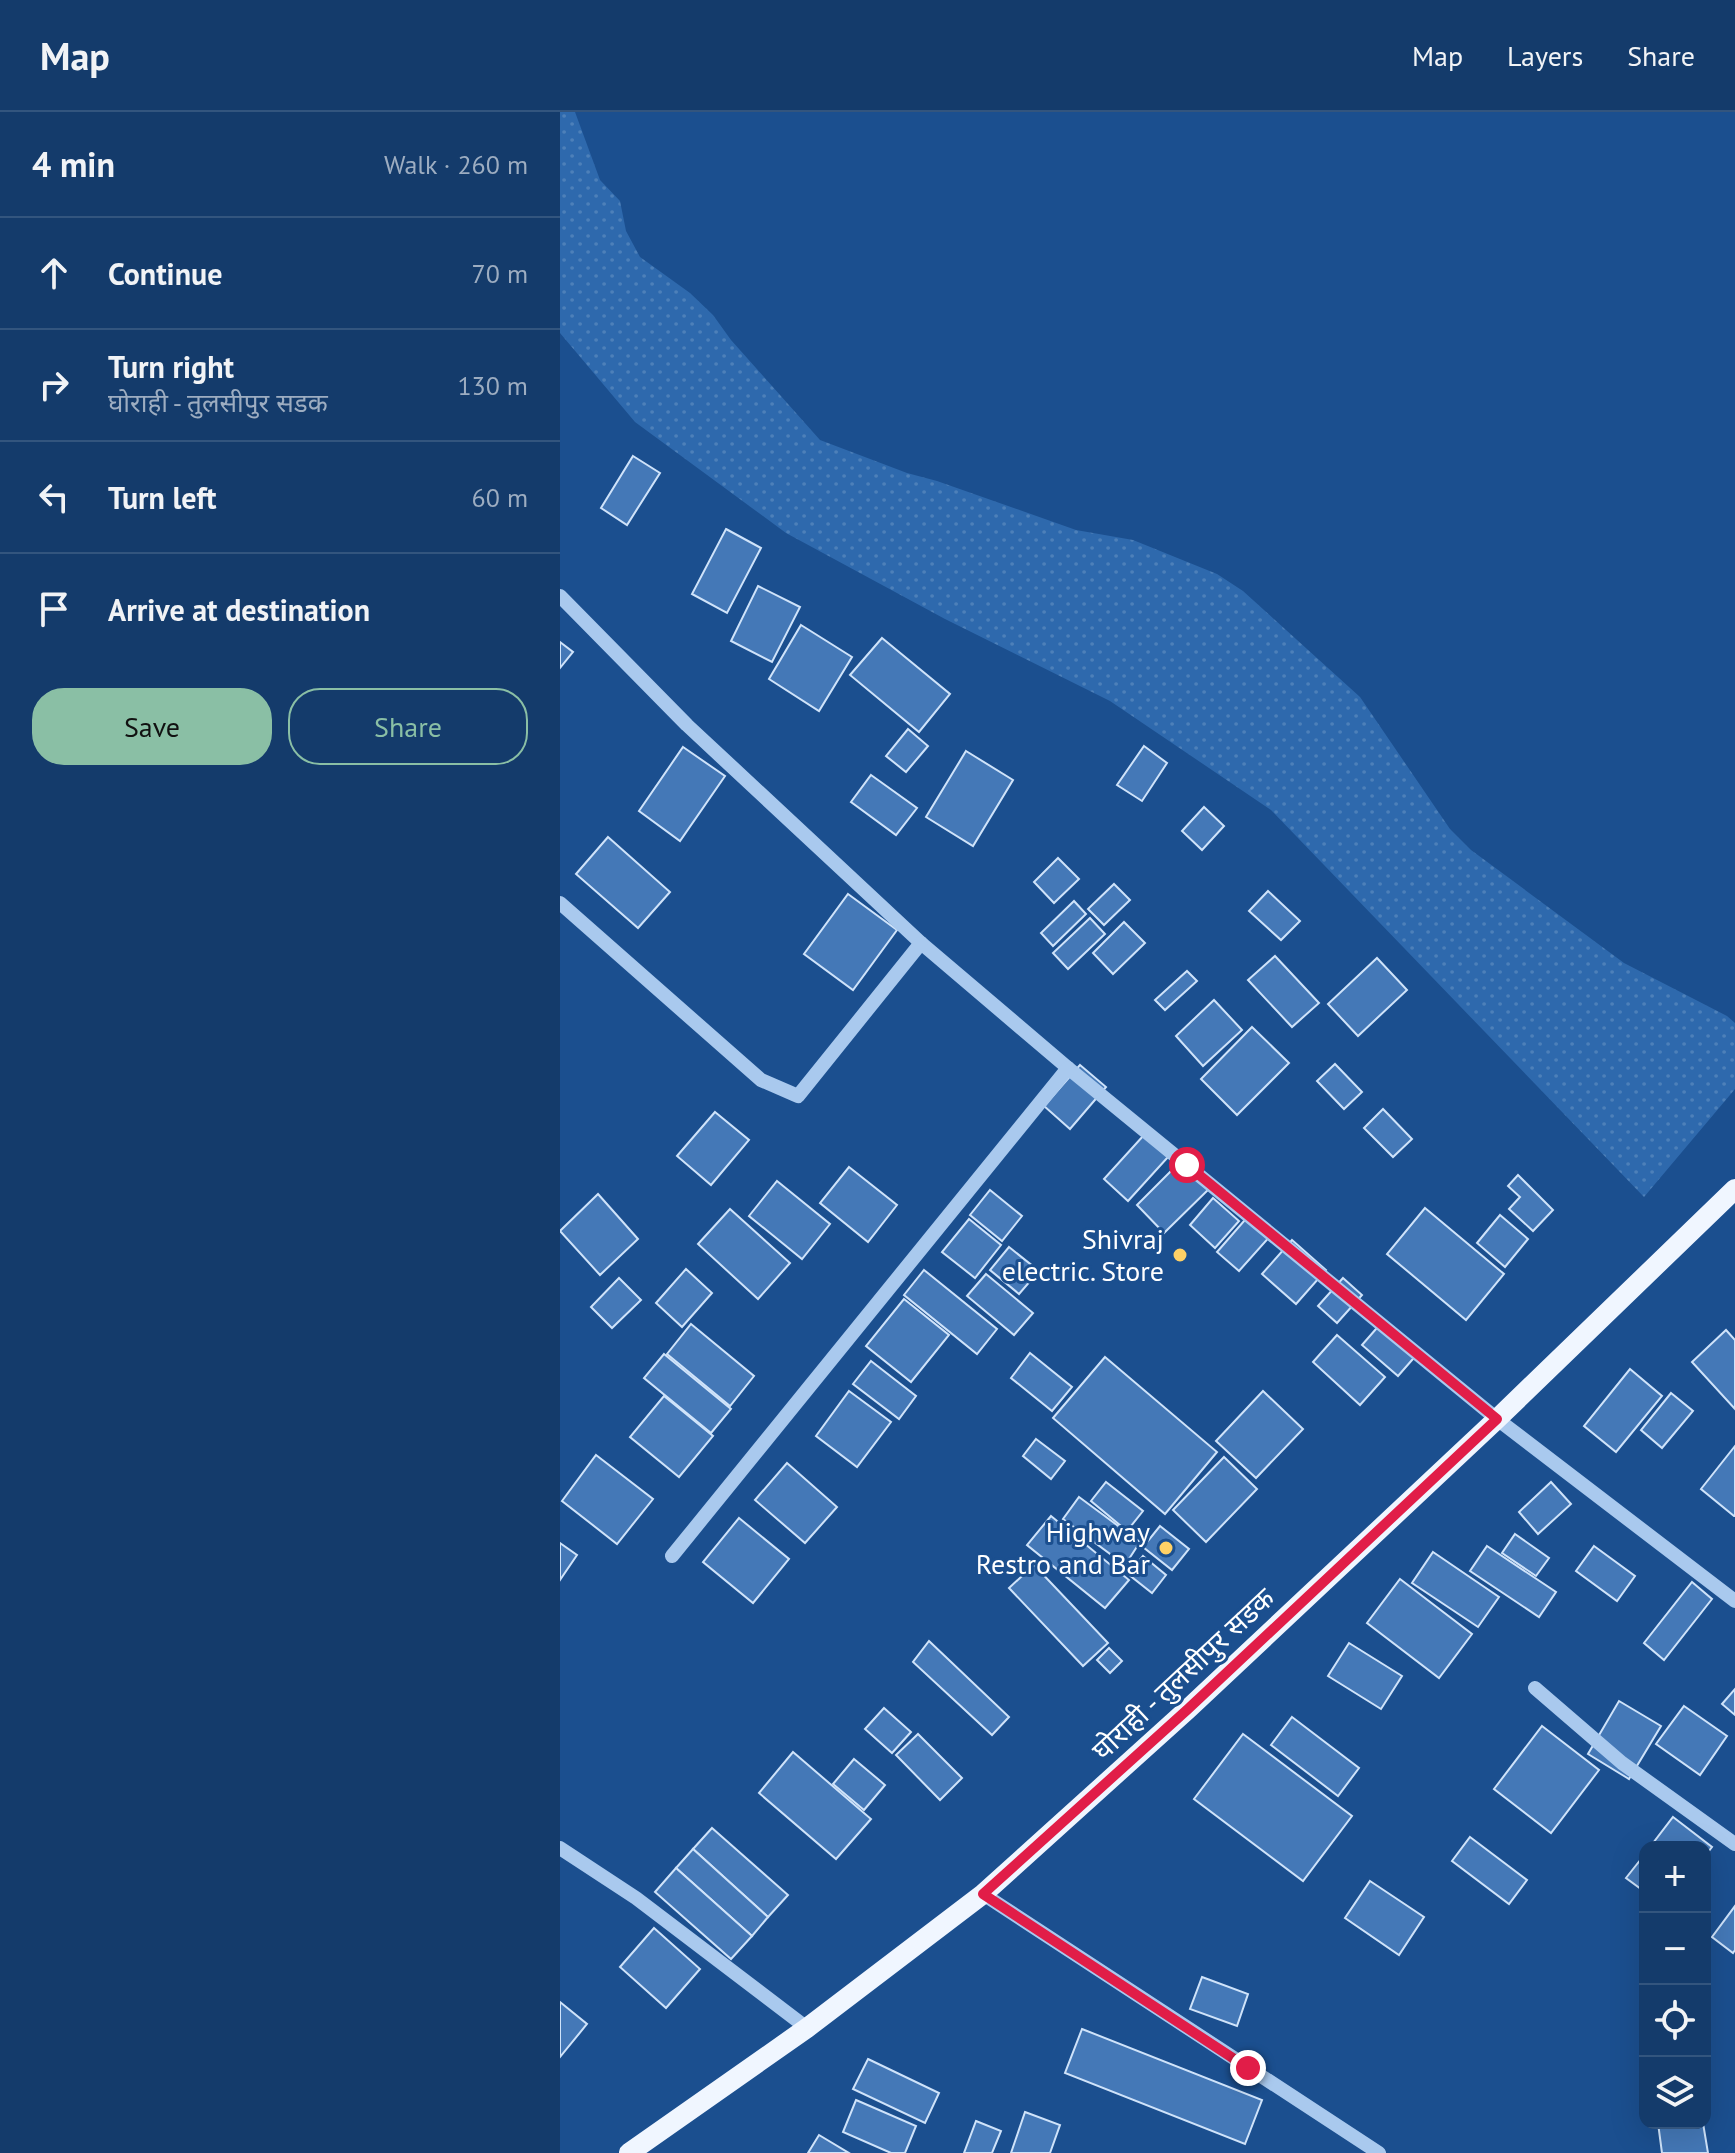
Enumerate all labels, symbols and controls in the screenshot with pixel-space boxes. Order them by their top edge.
text: Map [40,31,110,80]
text: Map [1412,37,1463,74]
text: Layers [1507,37,1583,74]
text: Share [1627,37,1695,74]
text: 4 min [32,142,115,186]
text: Walk · 260 m [384,148,528,181]
icon: ahead [32,251,76,295]
text: Continue [108,254,222,293]
text: 70 m [472,257,528,290]
text: Turn right [108,347,234,386]
icon: right [32,363,76,407]
text: 130 m [457,369,528,402]
text: घोराही - तुलसीपुर सडक [108,386,328,419]
icon: left [32,475,76,519]
text: Turn left [108,478,216,517]
text: 60 m [472,481,528,514]
icon: arrive [32,587,76,631]
text: Arrive at destination [108,590,370,629]
button: Save [32,688,272,765]
button: Share [288,688,528,765]
route start [1169,1147,1205,1183]
place label: Shivraj electric. Store [1002,1220,1164,1289]
marker: Shivraj electric. Store [1171,1246,1189,1264]
place label: Highway Restro and Bar [976,1513,1150,1582]
marker: Highway Restro and Bar [1157,1539,1175,1557]
street label: घोराही - तुलसीपुर सडक [1084,1579,1282,1768]
map controls [1639,1841,1711,2129]
button: + [1639,1841,1711,1913]
button: − [1639,1913,1711,1985]
button: locate [1639,1985,1711,2057]
route end [1230,2050,1266,2086]
button: layers [1639,2057,1711,2129]

